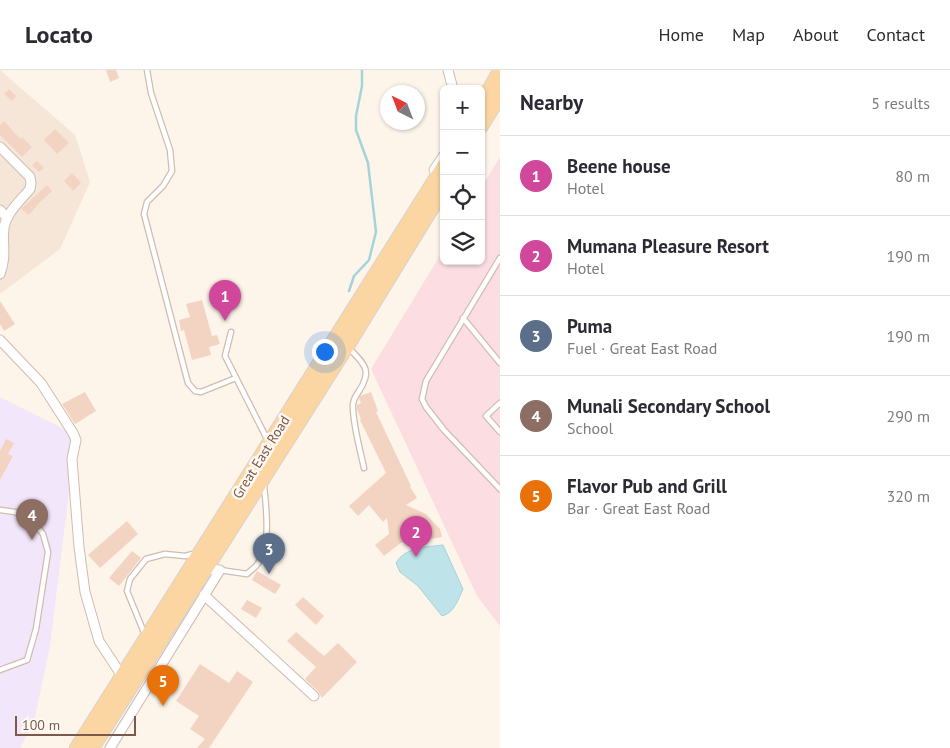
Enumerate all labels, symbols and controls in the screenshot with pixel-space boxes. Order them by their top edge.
text: Locato [25,19,93,50]
text: Home [658,23,704,46]
text: Map [732,23,765,46]
text: About [793,23,839,46]
text: Contact [867,23,925,46]
north arrow [380,85,425,130]
map controls [440,85,485,265]
button: + [440,85,485,130]
text: Nearby [520,89,583,116]
text: 5 results [871,93,930,113]
button: − [440,130,485,175]
text: Beene house [567,154,671,178]
text: 1 [531,166,541,186]
text: 80 m [895,166,930,186]
button: locate [440,175,485,220]
text: Hotel [567,178,604,198]
button: layers [440,220,485,265]
text: Mumana Pleasure Resort [567,234,769,258]
text: 2 [531,246,541,266]
text: 190 m [887,246,930,266]
text: Hotel [567,258,604,278]
pin: 1 [209,280,241,321]
text: Puma [567,314,612,338]
text: 3 [531,326,541,346]
text: 190 m [887,326,930,346]
text: Fuel · Great East Road [567,338,717,358]
your location [312,339,338,365]
text: Munali Secondary School [567,394,770,418]
text: 4 [531,406,541,426]
text: 290 m [887,406,930,426]
street label: Great East Road [228,412,294,502]
text: School [567,418,613,438]
text: Flavor Pub and Grill [567,474,727,498]
text: 5 [531,486,541,506]
text: 320 m [887,486,930,506]
text: Bar · Great East Road [567,498,710,518]
pin: 4 [16,499,48,540]
pin: 2 [400,516,432,557]
pin: 3 [253,533,285,574]
pin: 5 [147,665,179,706]
scale bar [15,713,136,736]
text: 100 m [22,716,60,734]

